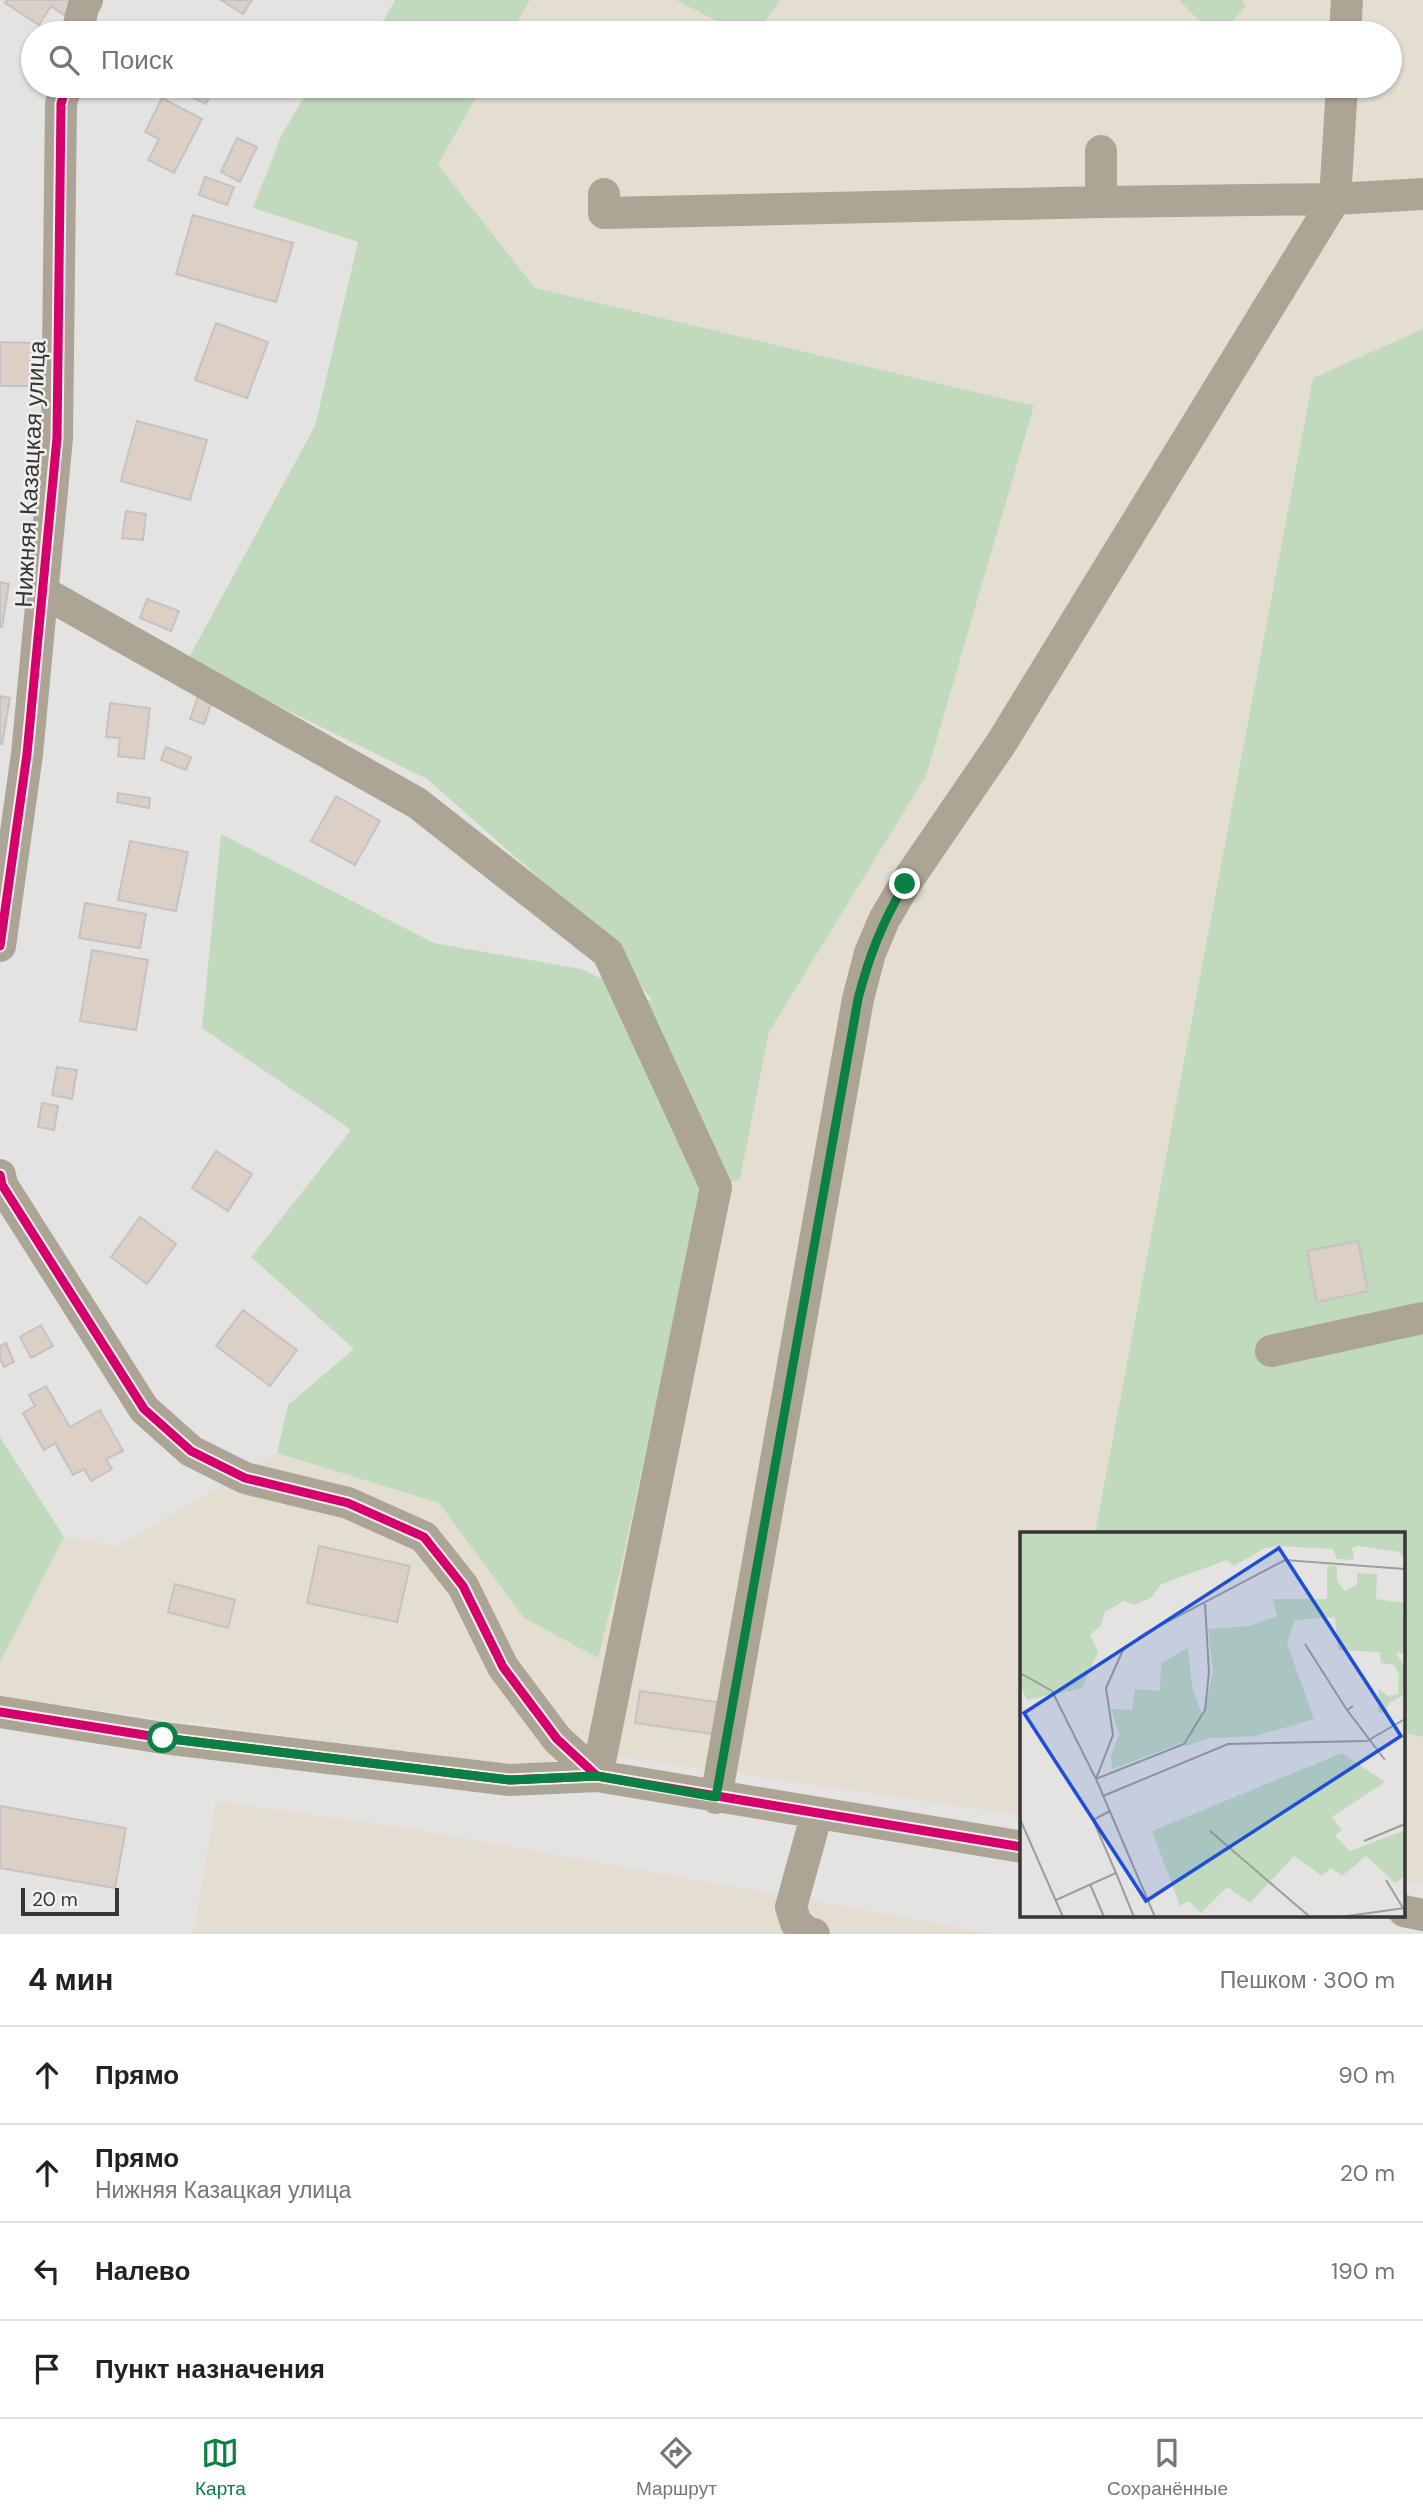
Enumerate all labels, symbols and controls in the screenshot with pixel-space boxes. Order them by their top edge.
search box [21,21,1402,98]
icon: search [45,41,83,79]
text: Поиск [101,43,173,77]
street label: Нижняя Казацкая улица [8,339,53,608]
route end [889,868,920,899]
inset map [1020,1532,1406,1916]
route start [147,1722,178,1753]
scale bar [21,1885,119,1917]
text: 20 m [32,1887,78,1912]
text: 4 мин [28,1960,113,1999]
text: Пешком · 300 m [1220,1965,1395,1995]
icon: ahead [28,2056,66,2094]
text: Прямо [95,2058,179,2092]
text: 90 m [1338,2060,1395,2090]
text: Прямо [95,2141,179,2175]
icon: ahead [28,2154,66,2192]
text: 20 m [1340,2158,1395,2188]
text: Нижняя Казацкая улица [95,2175,351,2205]
icon: left [28,2252,66,2290]
text: Налево [95,2254,190,2288]
text: 190 m [1331,2256,1395,2286]
icon: arrive [28,2350,66,2388]
text: Пункт назначения [95,2352,325,2386]
tab: Карта [195,2434,246,2501]
tab: Маршрут [636,2434,717,2501]
tab: Сохранённые [1107,2434,1228,2501]

